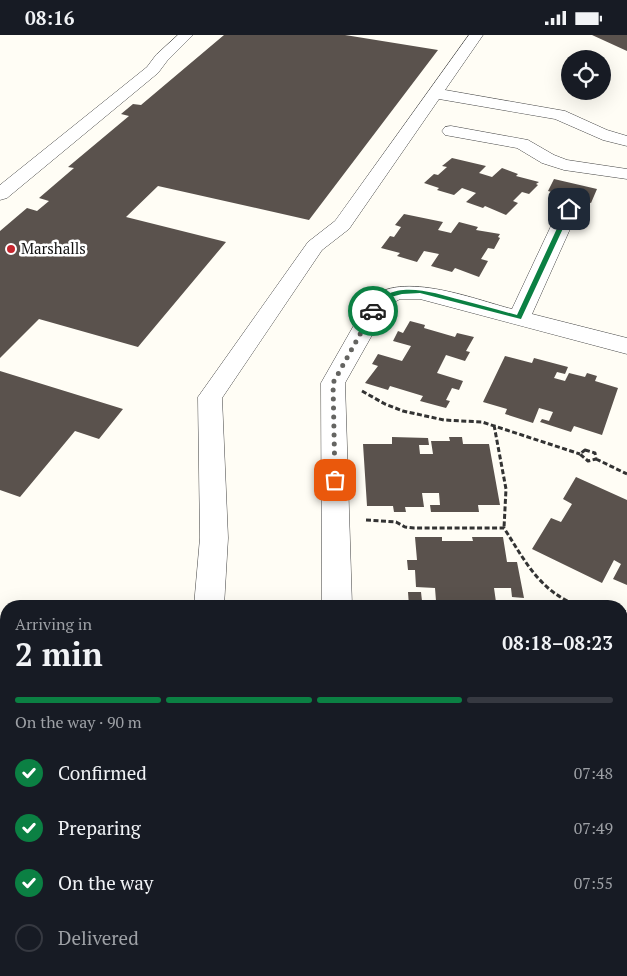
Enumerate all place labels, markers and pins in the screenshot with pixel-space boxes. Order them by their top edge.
pin [548,188,590,230]
place label: Marshalls [21,238,86,258]
marker: Marshalls [5,243,17,255]
pin [314,459,356,501]

